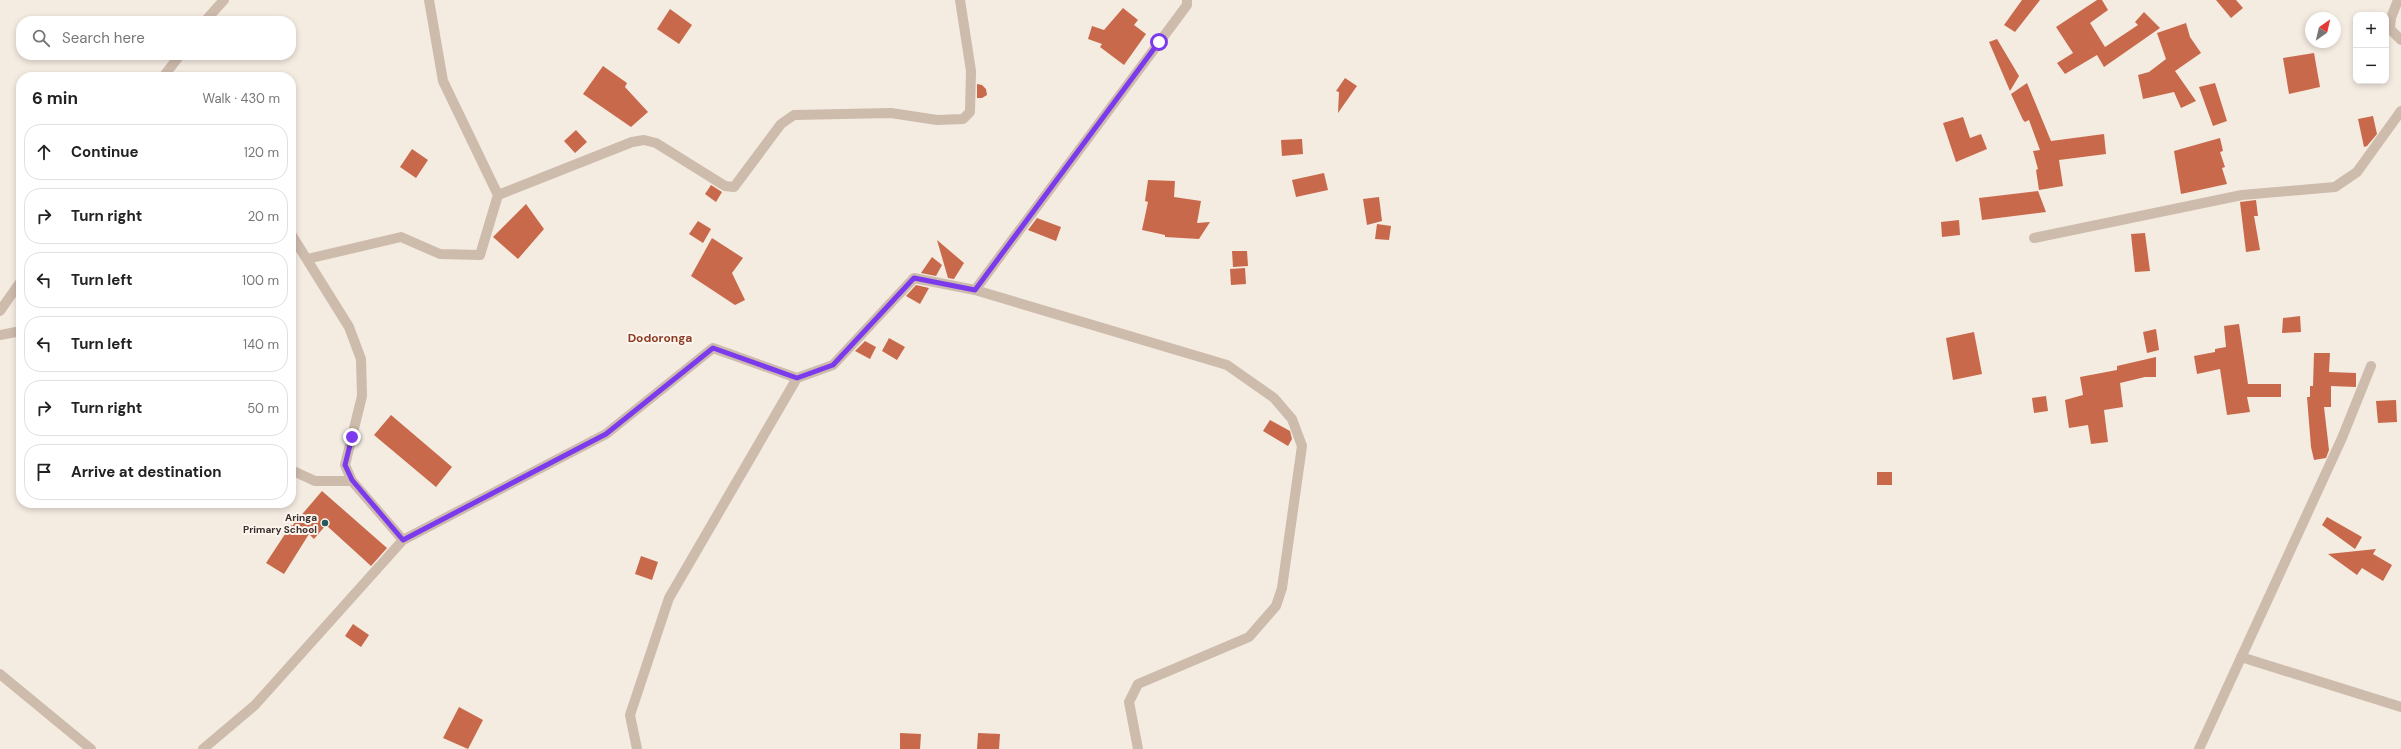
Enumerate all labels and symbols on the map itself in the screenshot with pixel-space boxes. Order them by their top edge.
north arrow [2305,12,2341,48]
route start [1150,33,1168,51]
district label: Dodoronga [628,330,692,346]
route end [343,428,361,446]
place label: Aringa Primary School [243,511,317,536]
marker: Aringa Primary School [320,518,330,528]

